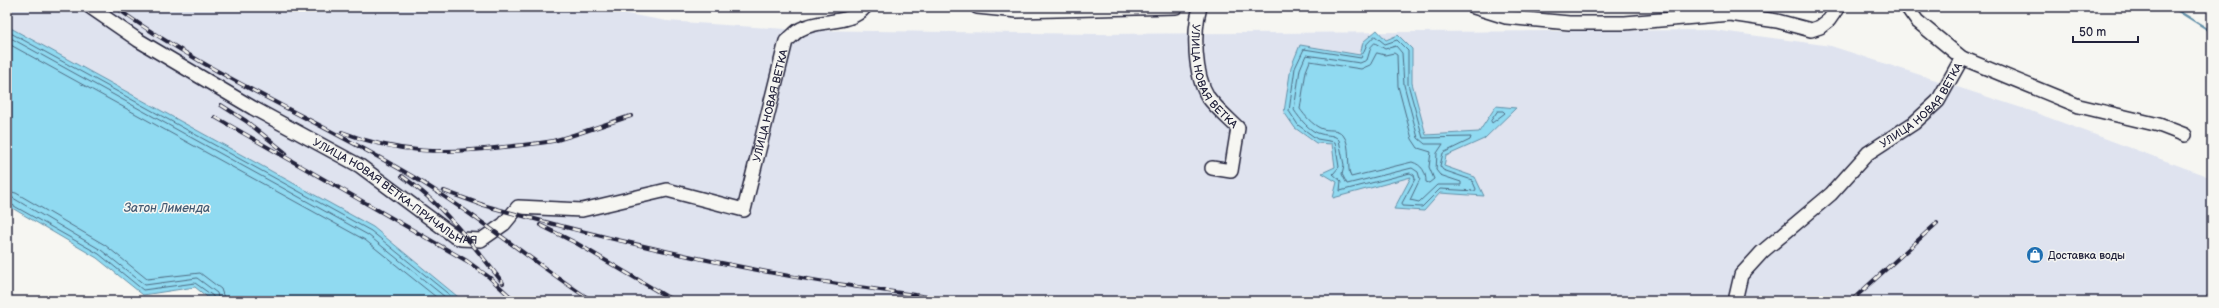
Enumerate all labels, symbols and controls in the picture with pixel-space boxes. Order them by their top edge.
scale bar [2073,18,2138,44]
street label: УЛИЦА НОВАЯ ВЕТКА [1189,23,1240,131]
text: 50 m [2079,25,2106,40]
street label: УЛИЦА НОВАЯ ВЕТКА [750,48,791,163]
street label: УЛИЦА НОВАЯ ВЕТКА [1877,60,1965,151]
street label: УЛИЦА НОВАЯ ВЕТКА-ПРИЧАЛЬНАЯ [311,136,478,247]
water label: Затон Лименда [124,201,210,216]
shop icon: Доставка воды [2025,245,2045,265]
place label: Доставка воды [2048,249,2125,262]

